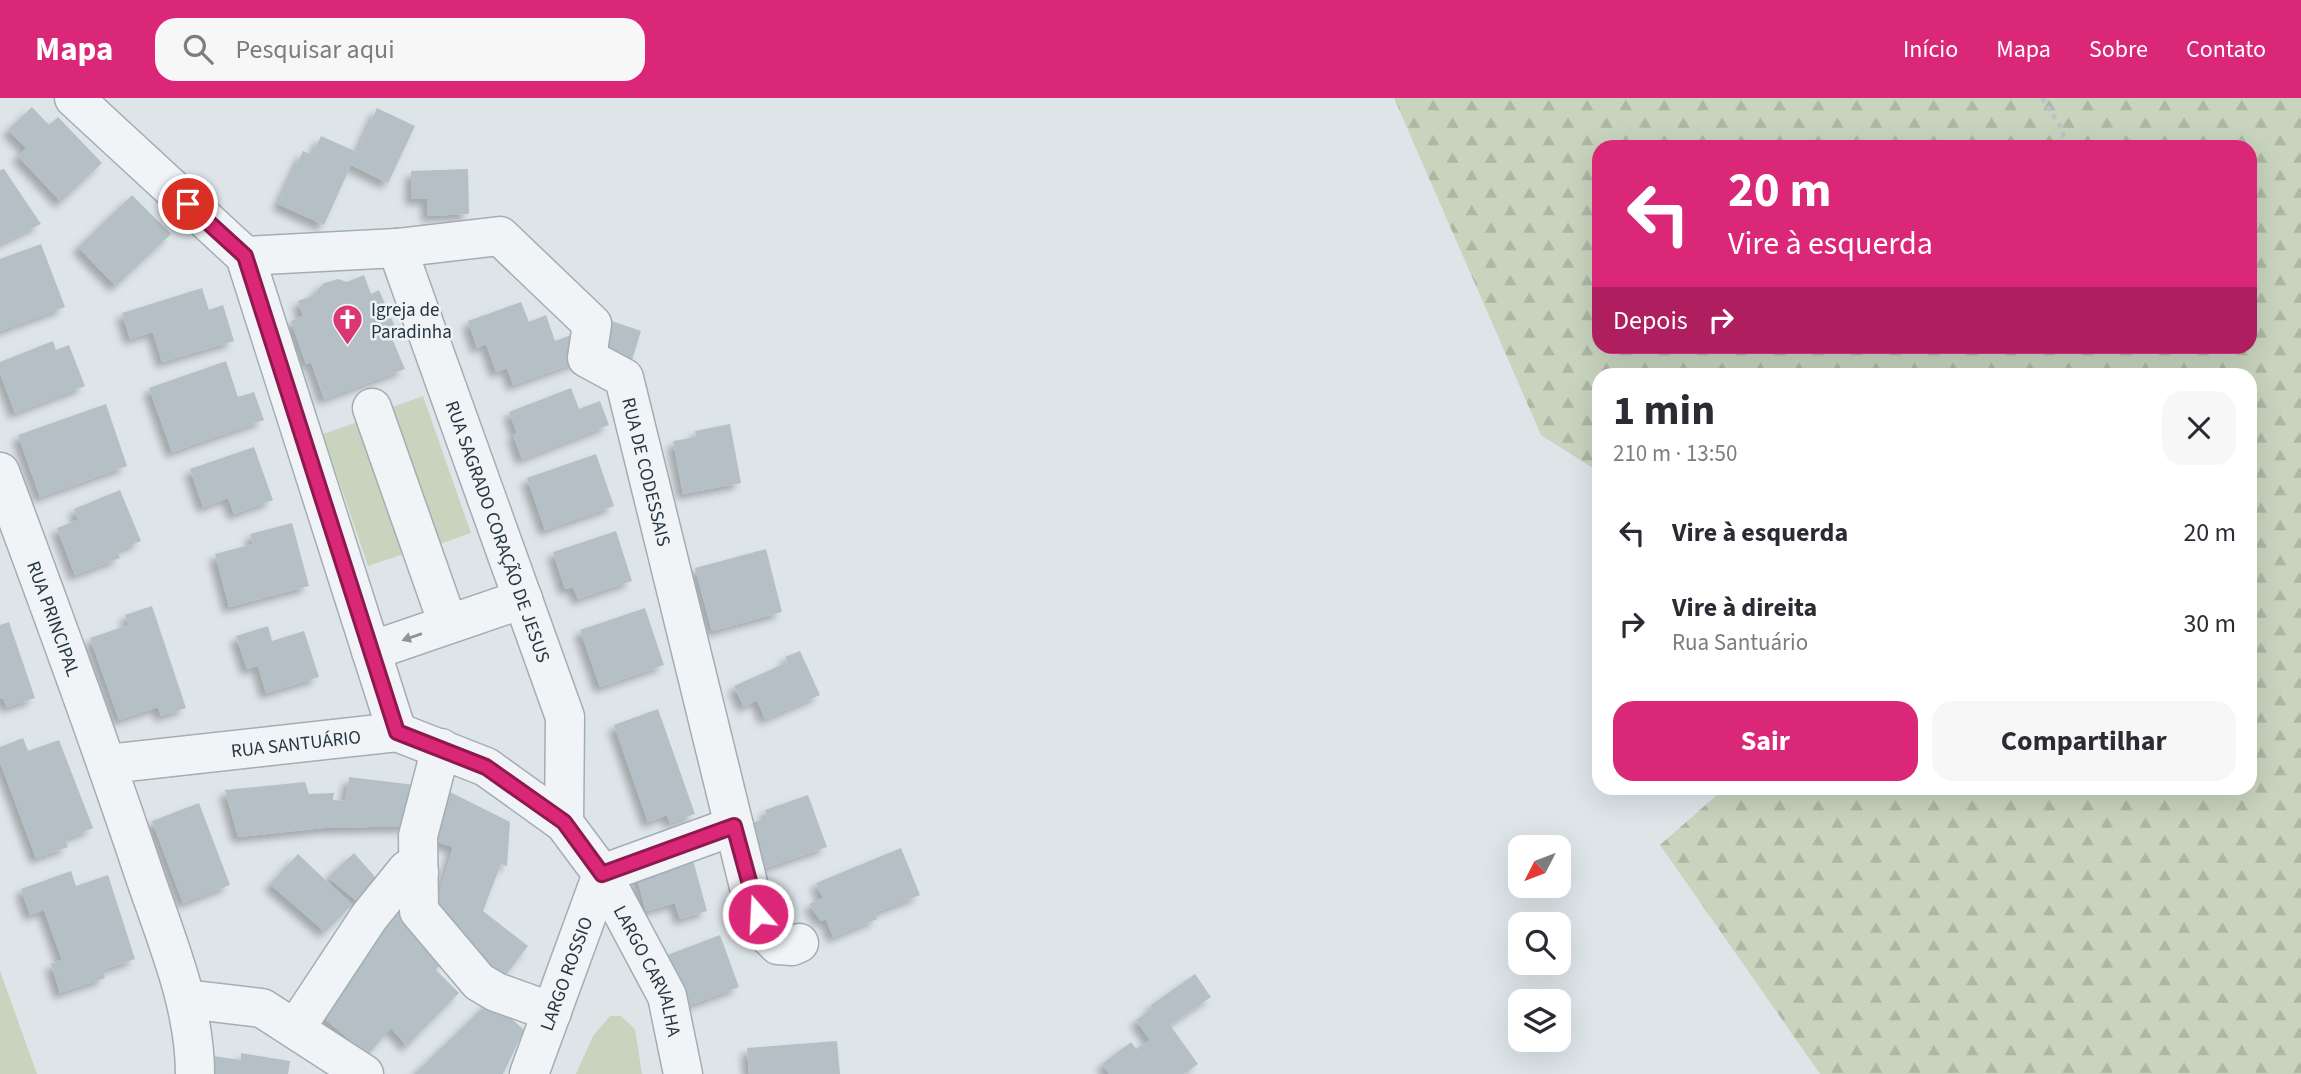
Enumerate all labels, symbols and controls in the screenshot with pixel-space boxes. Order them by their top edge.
search box [155,18,645,81]
text: Mapa [35,26,113,73]
icon: search [179,30,217,68]
text: Pesquisar aqui [235,31,395,68]
text: Início [1903,32,1958,67]
text: Mapa [1996,32,2051,67]
text: Sobre [2089,32,2148,67]
text: Contato [2186,32,2266,67]
text: 20 m [1728,156,1832,226]
icon: left [1613,168,1704,259]
pin [158,174,218,234]
icon: arrive [169,185,207,223]
text: Vire à esquerda [1728,221,1933,267]
place label: Igreja de Paradinha [371,297,452,346]
icon: right [1702,301,1740,339]
text: Depois [1613,302,1688,339]
church icon: Igreja de Paradinha [331,303,365,347]
text: 1 min [1613,381,1715,441]
button: close [2162,391,2236,465]
street label: RUA DE CODESSAIS [614,395,677,549]
street label: RUA SAGRADO CORAÇÃO DE JESUS [438,397,556,667]
text: 210 m · 13:50 [1613,437,1737,470]
icon: left [1613,514,1651,552]
text: Vire à esquerda [1672,514,1848,551]
text: 20 m [2183,514,2236,551]
street label: RUA PRINCIPAL [19,557,86,680]
text: Vire à direita [1672,589,1817,626]
icon: right [1613,605,1651,643]
text: 30 m [2183,605,2236,642]
text: Rua Santuário [1672,626,1808,659]
one-way arrow [401,632,422,643]
button: Sair [1613,701,1918,781]
button: Compartilhar [1932,701,2236,781]
street label: RUA SANTUÁRIO [230,724,362,765]
north arrow [1508,835,1572,898]
map controls [1508,835,1571,1052]
position arrow [721,877,795,951]
street label: LARGO CARVALHA [606,901,687,1040]
button: search [1508,912,1571,975]
street label: LARGO ROSSIO [534,913,600,1035]
button: layers [1508,989,1571,1052]

